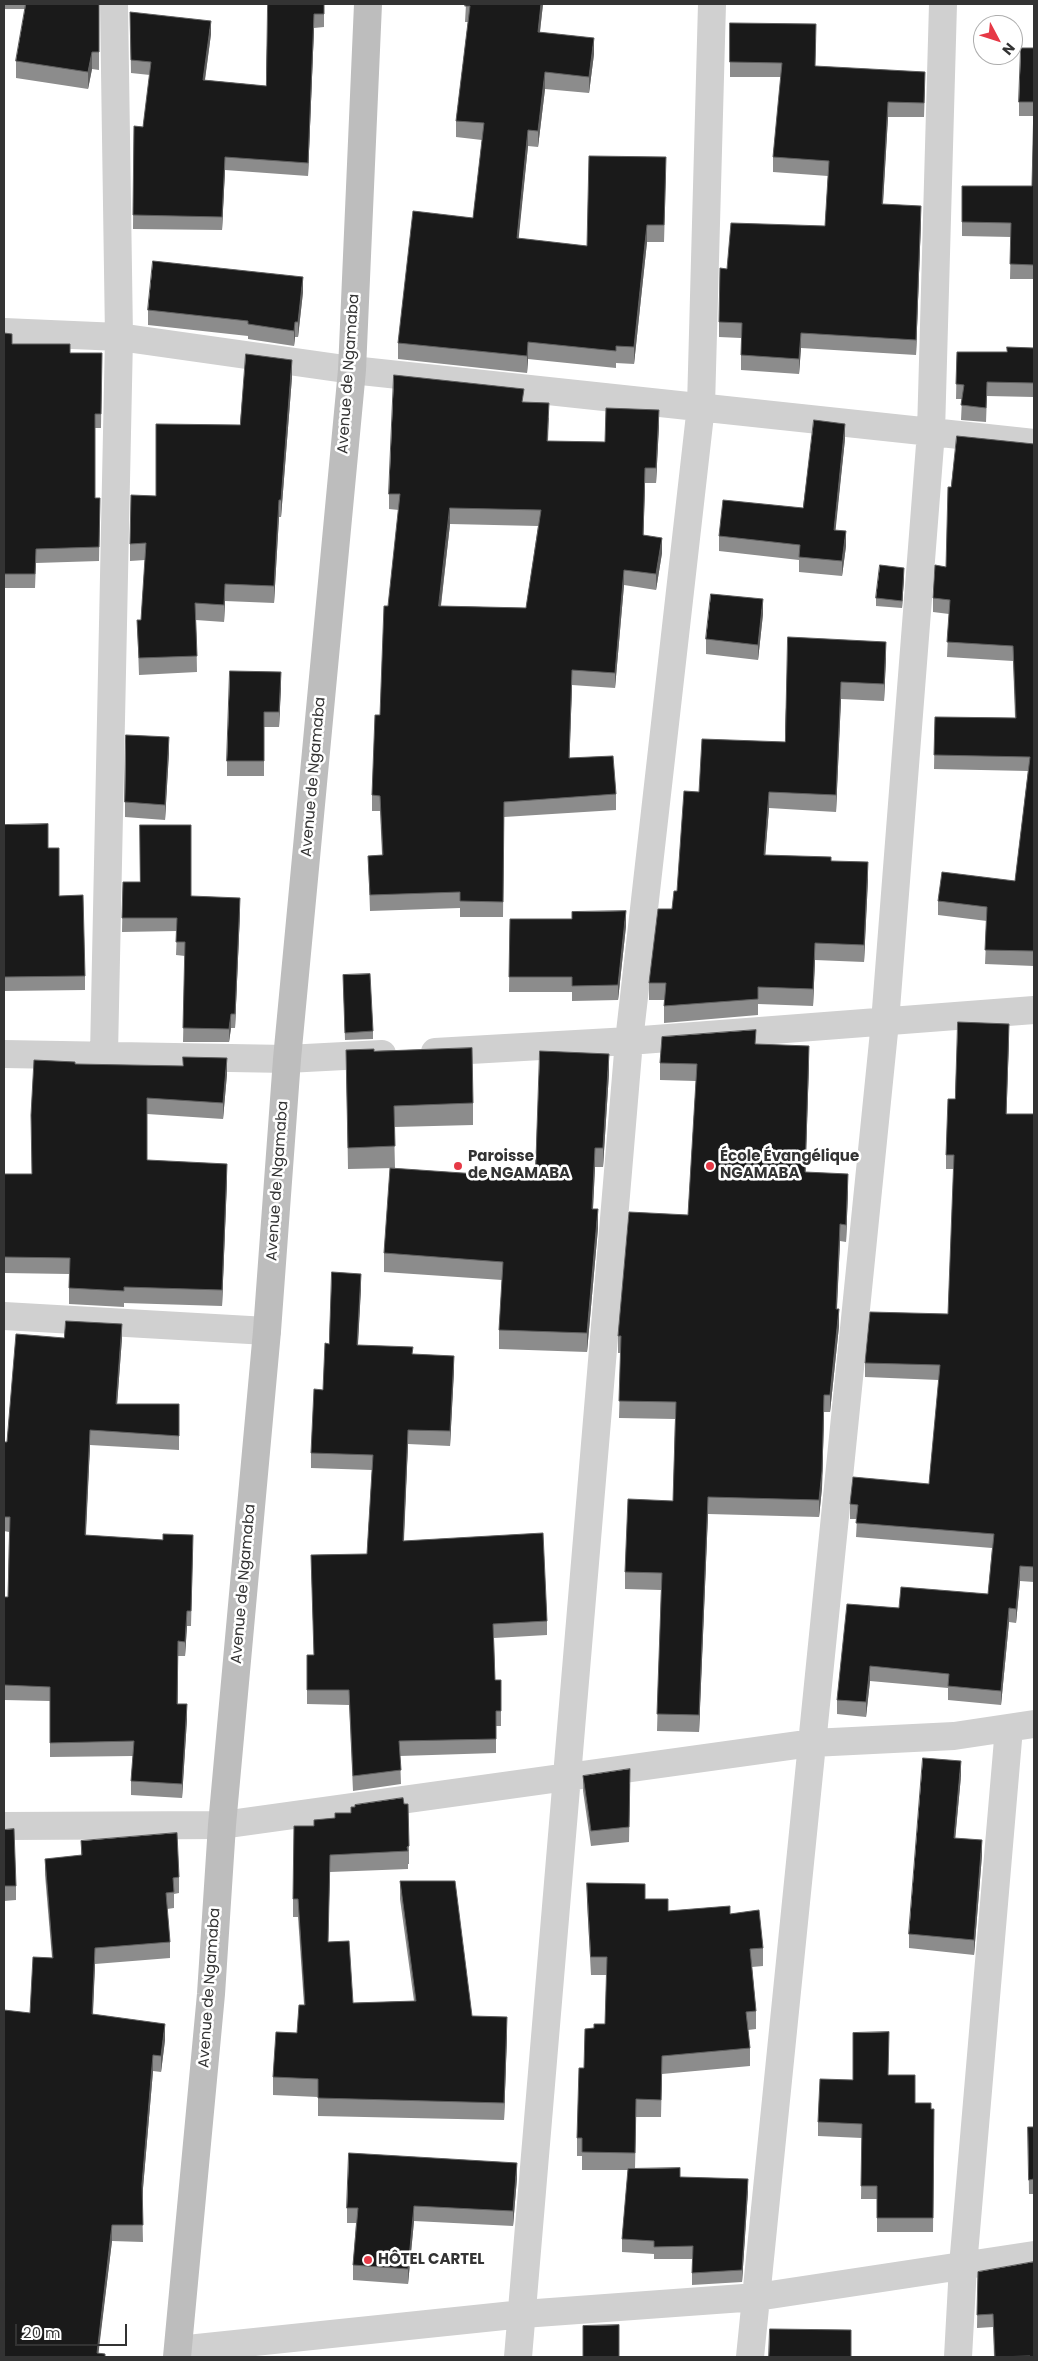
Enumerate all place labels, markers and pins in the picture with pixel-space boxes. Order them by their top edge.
place label: Paroisse de NGAMABA [468,1148,570,1183]
place label: École Évangélique NGAMABA [720,1148,859,1183]
marker: Paroisse de NGAMABA [452,1160,464,1172]
marker: École Évangélique NGAMABA [704,1160,716,1172]
place label: HÔTEL CARTEL [378,2251,484,2269]
marker: HÔTEL CARTEL [362,2254,374,2266]

